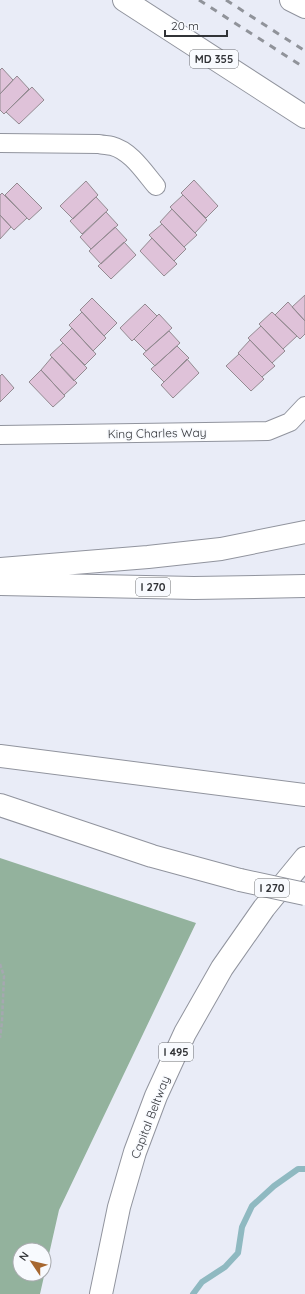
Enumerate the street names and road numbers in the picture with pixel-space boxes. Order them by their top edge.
road number: MD 355 [190,50,238,68]
street label: King Charles Way [107,425,207,441]
road number: I 270 [136,578,170,596]
road number: I 270 [255,879,289,897]
road number: I 495 [159,1043,193,1061]
street label: Capital Beltway [127,1074,173,1160]

